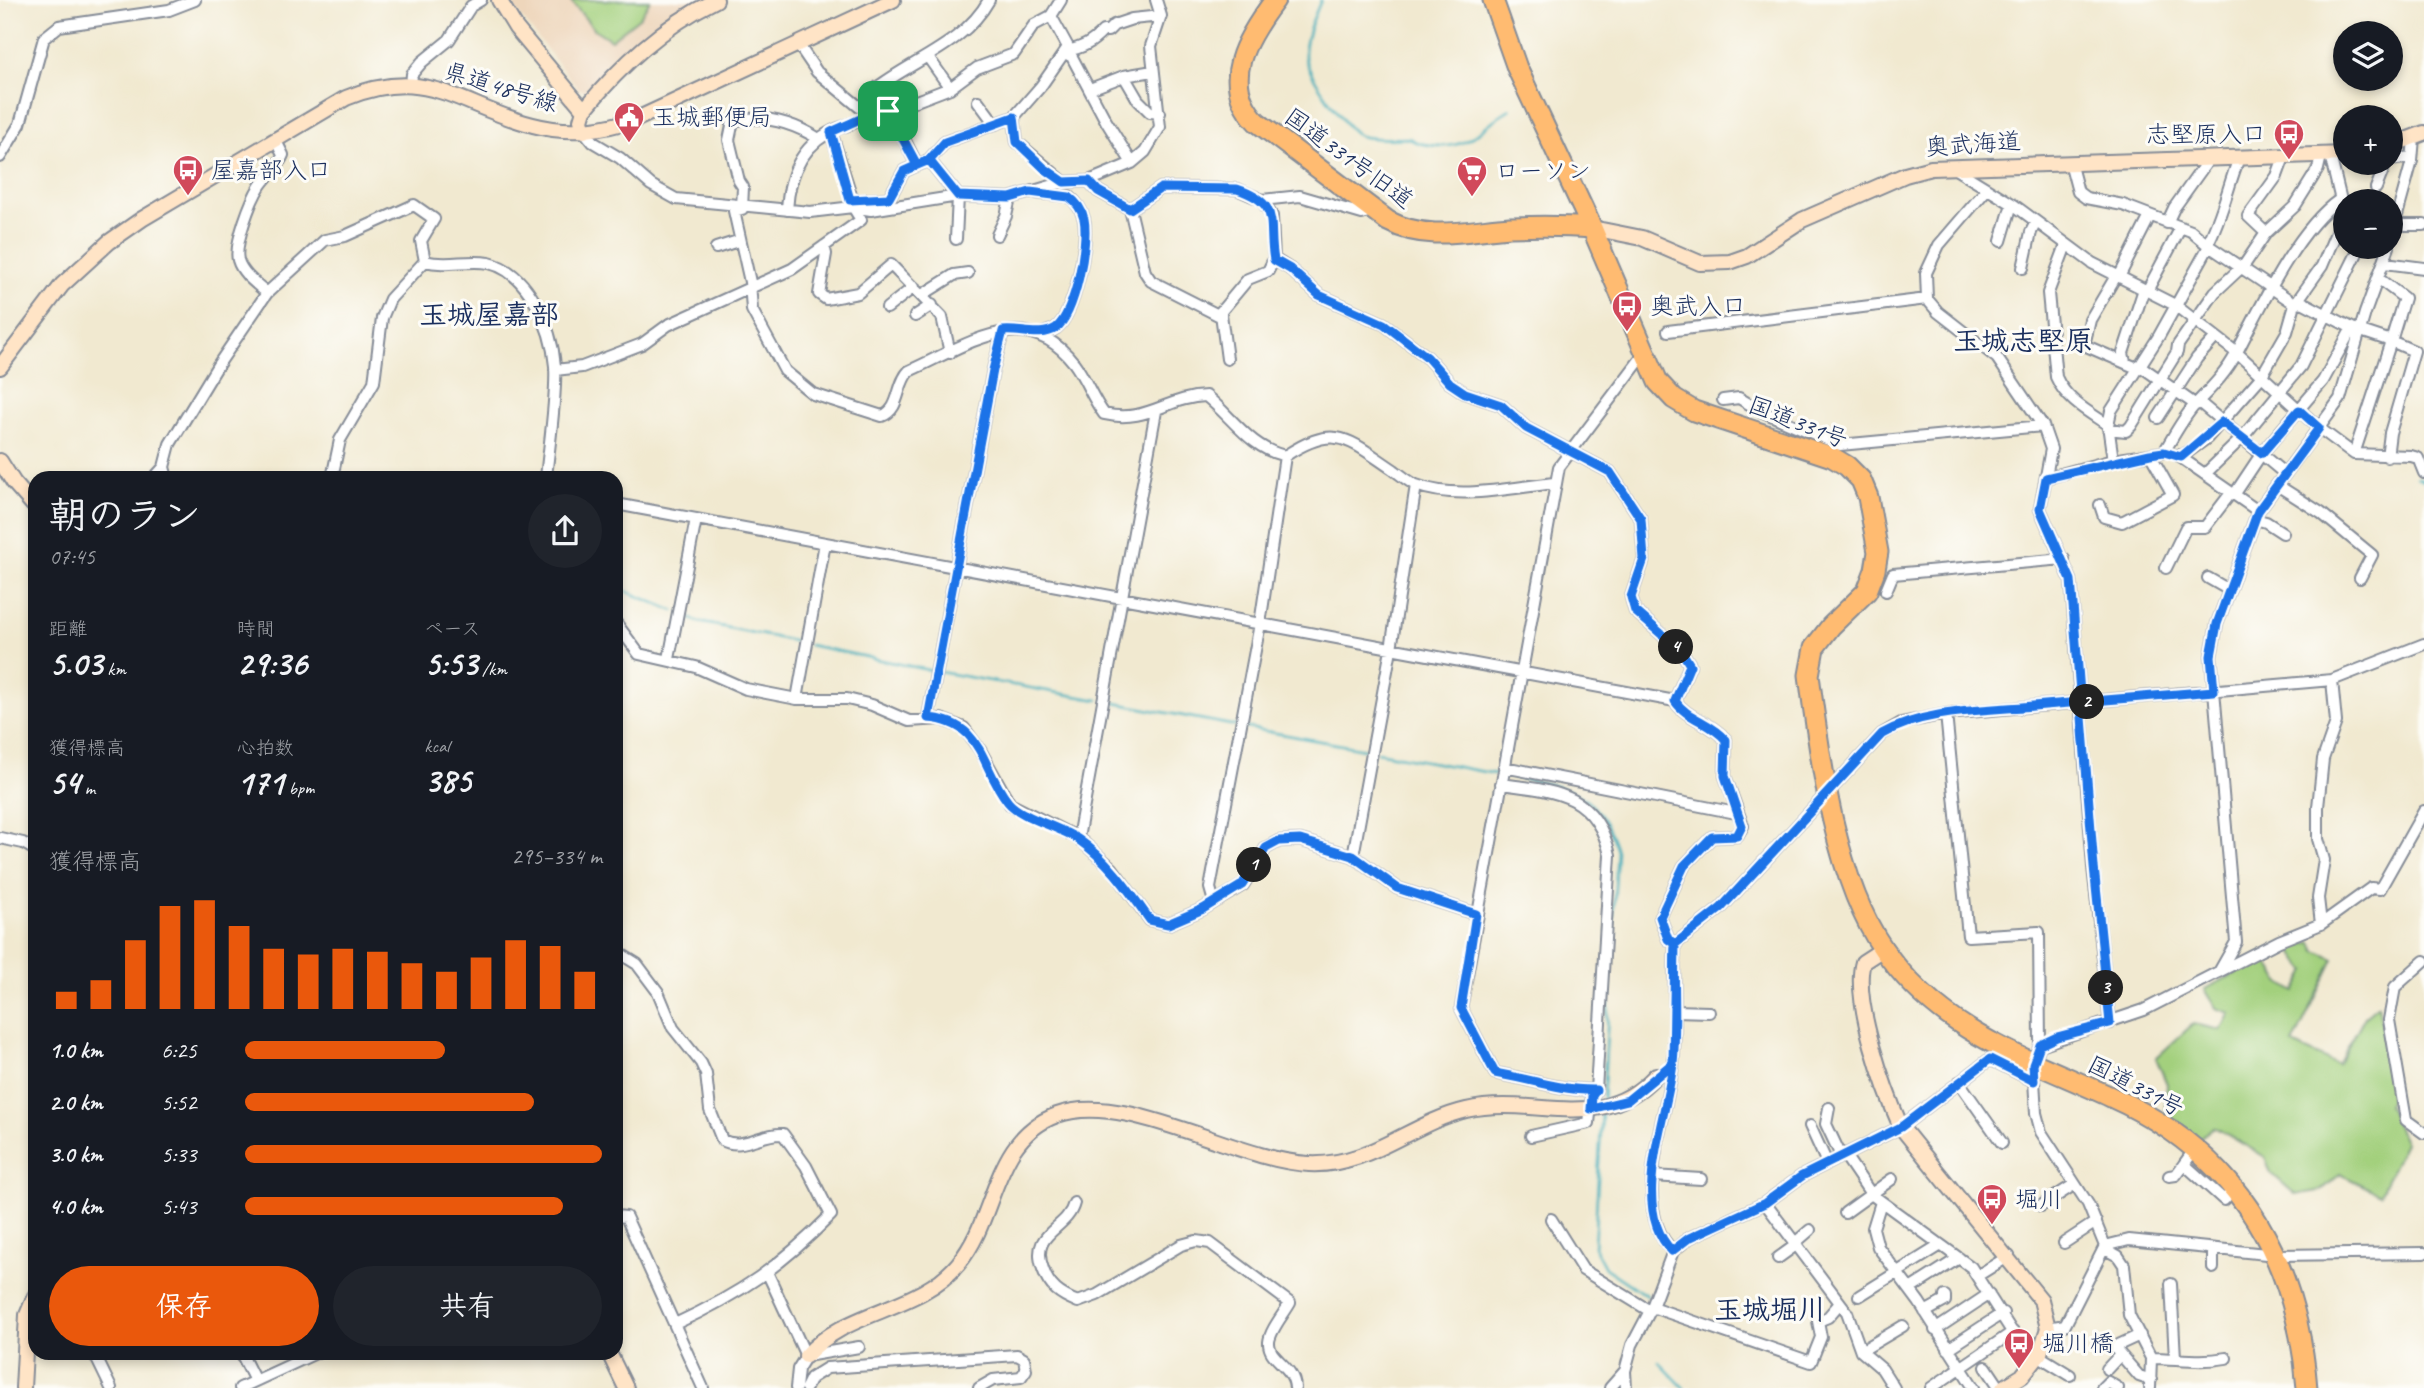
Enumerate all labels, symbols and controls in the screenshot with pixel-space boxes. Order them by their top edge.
map controls [2333,21,2403,259]
button: layers [2333,21,2403,91]
street label: 県道48号線 [440,55,562,119]
pin [858,81,918,141]
icon: arrive [869,92,907,130]
public building icon: 玉城郵便局 [612,100,646,144]
street label: 国道331号旧道 [1279,101,1419,215]
place label: 玉城郵便局 [652,102,772,132]
button: + [2333,105,2403,175]
bus stop icon: 志堅原入口 [2272,117,2306,161]
place label: 志堅原入口 [2146,119,2266,149]
street label: 奥武海道 [1924,126,2022,162]
bus stop icon: 屋嘉部入口 [171,153,205,197]
supermarket icon: ローソン [1455,154,1489,198]
place label: 屋嘉部入口 [211,155,331,185]
place label: ローソン [1495,156,1591,186]
button: − [2333,189,2403,259]
bus stop icon: 奥武入口 [1610,289,1644,333]
place label: 奥武入口 [1650,291,1746,321]
district label: 玉城屋嘉部 [419,297,559,332]
district label: 玉城志堅原 [1953,323,2093,358]
street label: 国道331号 [1744,389,1852,455]
text: 朝のラン [49,492,201,539]
button: share [528,494,602,568]
text: 07:45 [49,542,95,571]
text: 距離 [49,617,87,641]
text: 時間 [237,617,275,641]
text: ペース [424,617,480,641]
pin: 4 [1658,630,1694,664]
text: 4 [1671,634,1680,658]
text: 5.03 [49,641,103,686]
text: 29:36 [237,641,307,686]
text: 5:53 [424,641,477,686]
text: km [103,657,126,681]
text: /km [477,657,507,681]
pin: 2 [2070,684,2104,720]
text: 2 [2082,689,2091,713]
text: kcal [424,734,449,758]
text: 獲得標高 [49,736,125,760]
text: 心拍数 [237,736,294,760]
text: 385 [424,758,471,803]
text: 54 [49,760,80,805]
text: 171 [237,760,284,805]
text: m [80,776,95,800]
text: bpm [284,776,314,800]
text: 295–334 m [511,842,602,871]
text: 獲得標高 [49,847,141,876]
pin: 1 [1236,848,1272,882]
text: 1 [1249,852,1258,876]
pin: 3 [2088,970,2124,1006]
text: 3 [2101,975,2110,999]
text: 1.0 km [49,1036,103,1065]
text: 6:25 [161,1036,197,1065]
street label: 国道331号 [2083,1049,2189,1123]
text: 2.0 km [49,1088,103,1117]
text: 5:52 [161,1088,197,1117]
text: 3.0 km [49,1140,103,1169]
text: 5:33 [161,1140,197,1169]
bus stop icon: 堀川 [1975,1182,2009,1226]
place label: 堀川 [2015,1184,2063,1214]
text: 4.0 km [49,1192,103,1221]
text: 5:43 [161,1192,197,1221]
button: 保存 [49,1266,319,1346]
button: 共有 [333,1266,602,1346]
district label: 玉城堀川 [1714,1292,1826,1327]
bus stop icon: 堀川橋 [2002,1326,2036,1370]
place label: 堀川橋 [2042,1328,2114,1358]

